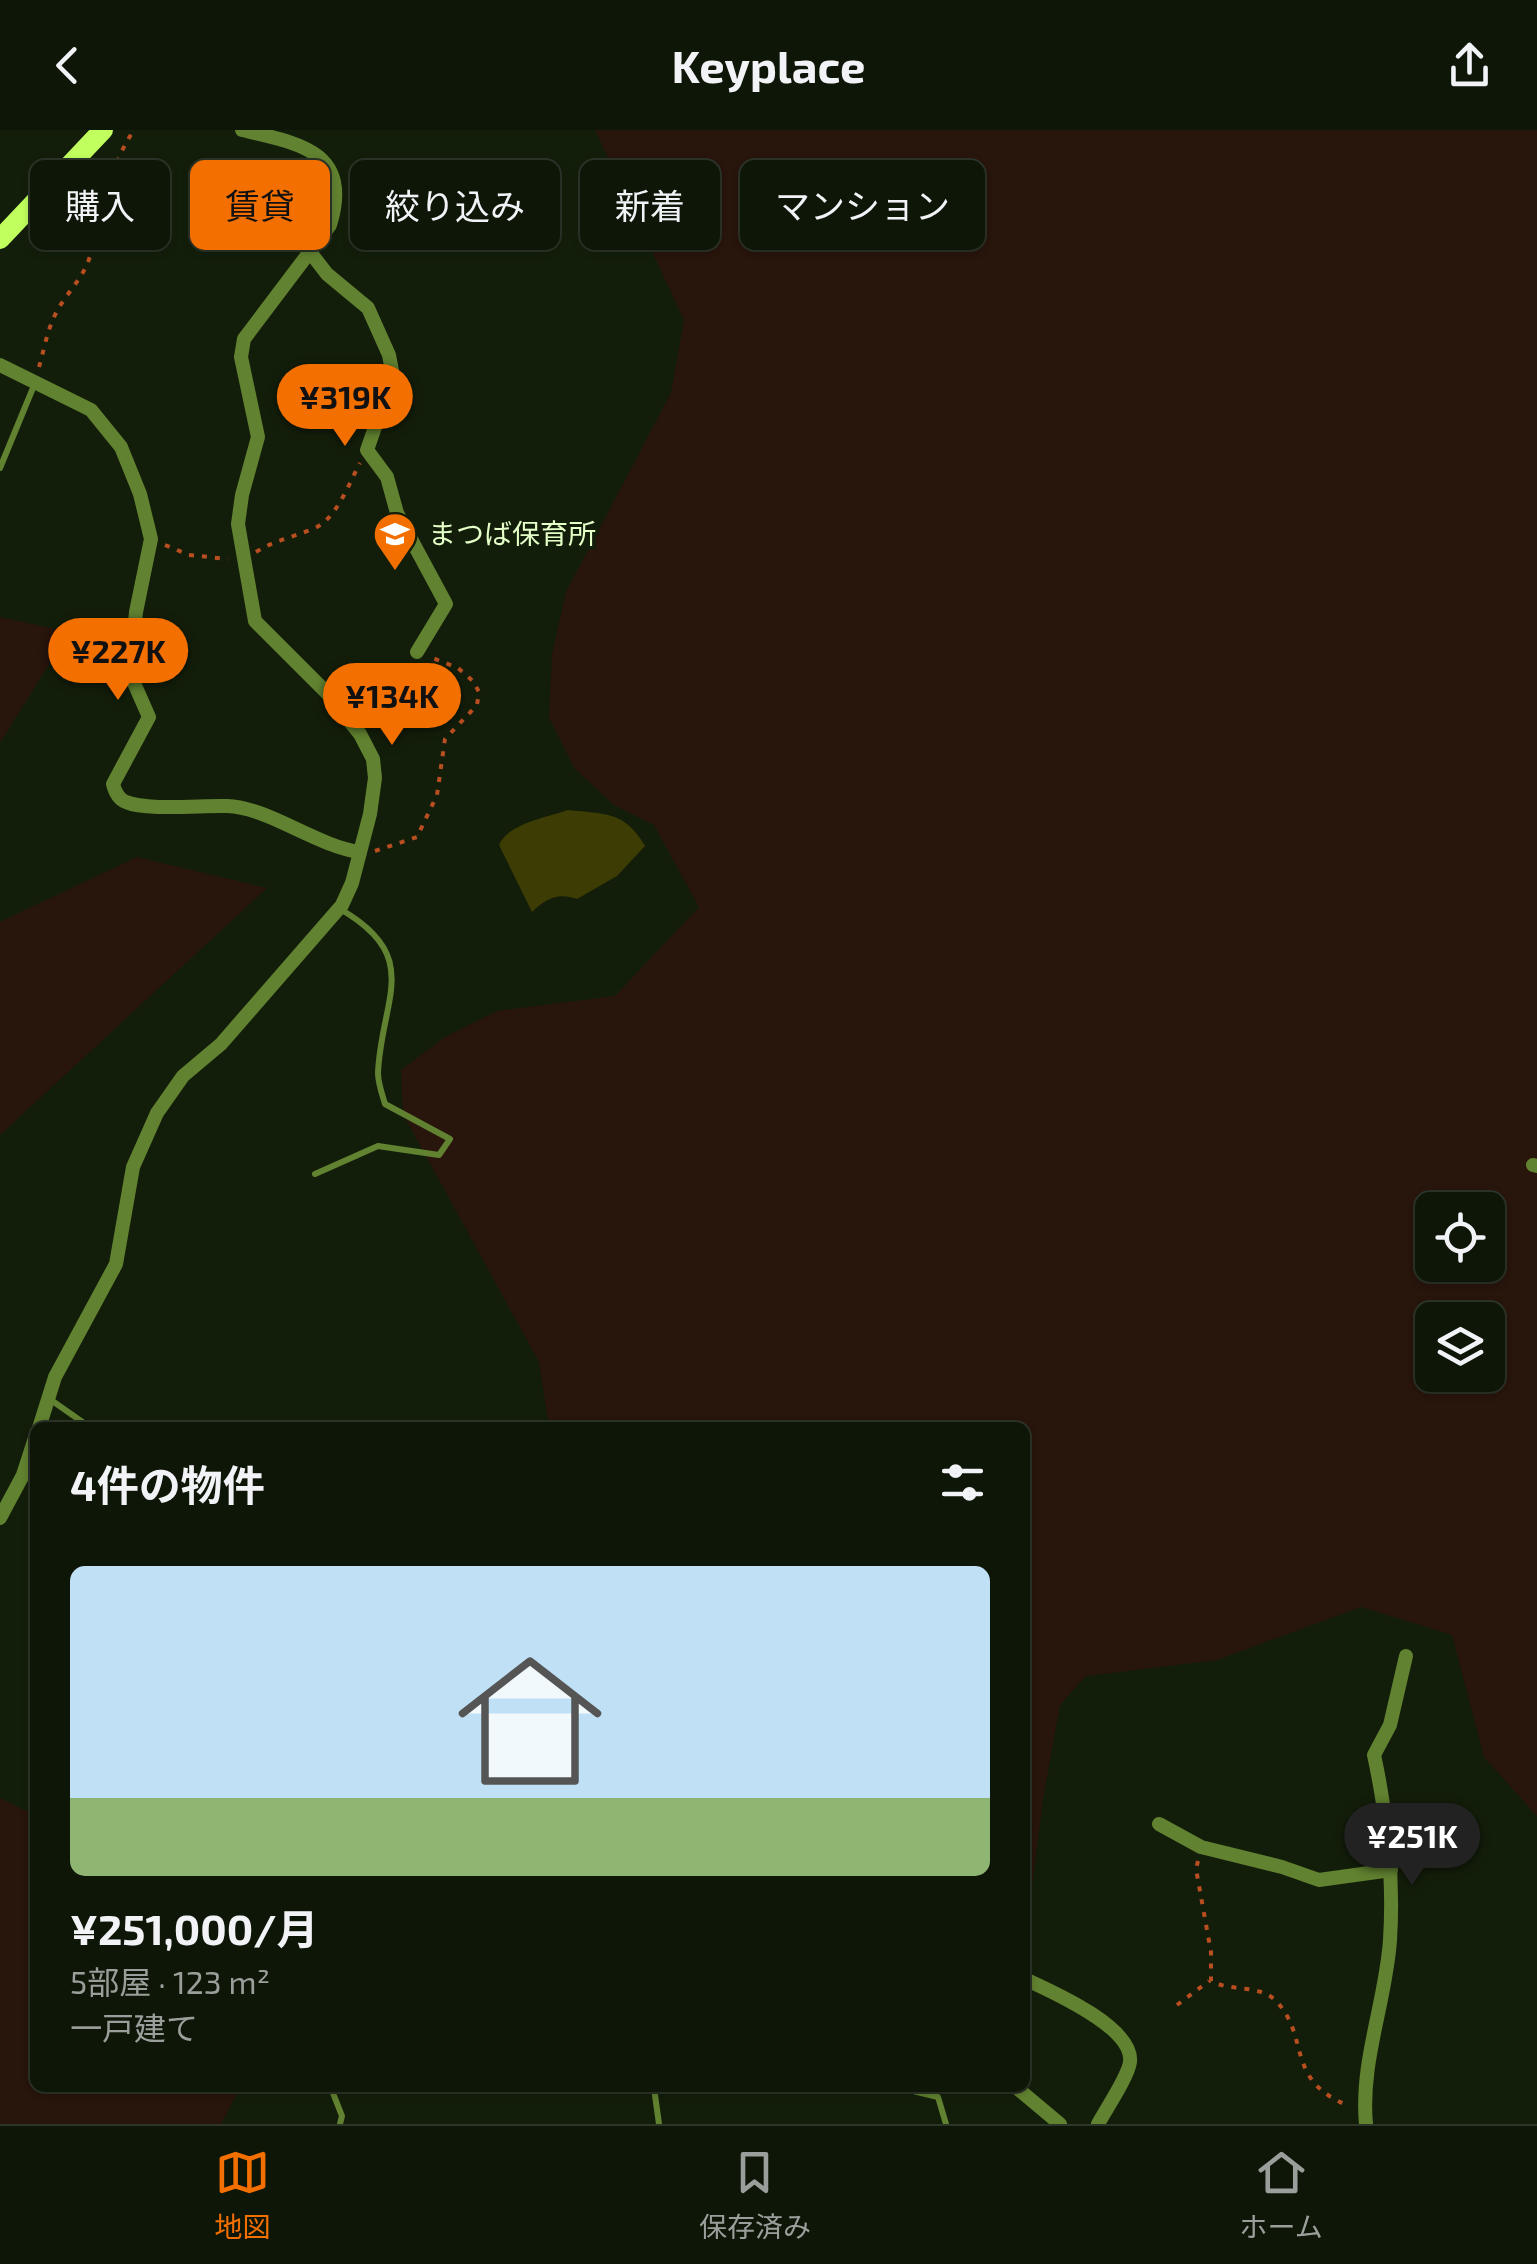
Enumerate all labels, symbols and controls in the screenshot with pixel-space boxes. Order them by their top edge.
icon: back [40,38,95,93]
text: Keyplace [672,38,865,92]
icon: share [1442,38,1497,93]
chip: 購入 [30,160,170,250]
chip: 賃貸 [190,160,330,250]
chip: 絞り込み [350,160,560,250]
chip: 新着 [580,160,720,250]
chip: マンション [740,160,985,250]
pin: ¥319K [275,364,415,449]
text: ¥319K [299,377,391,415]
school or university icon: まつば保育所 [372,511,418,572]
place label: まつば保育所 [428,516,596,550]
pin: ¥227K [48,618,188,703]
text: ¥227K [70,631,166,669]
pin: ¥134K [322,663,462,748]
text: ¥134K [345,676,439,714]
map controls [1415,1192,1505,1392]
button: locate [1415,1192,1505,1282]
button: layers [1415,1302,1505,1392]
icon: filters [935,1455,990,1510]
text: 4件の物件 [70,1459,265,1509]
icon: home [440,1631,620,1811]
pin: ¥251K [1342,1803,1482,1888]
text: ¥251K [1366,1816,1458,1854]
text: ¥251,000/月 [70,1903,319,1953]
text: 5部屋 · 123 m² [70,1962,270,2000]
text: 一戸建て [70,2008,198,2046]
tab: 地図 [214,2145,270,2245]
tab: 保存済み [699,2145,811,2245]
tab: ホーム [1240,2145,1323,2245]

